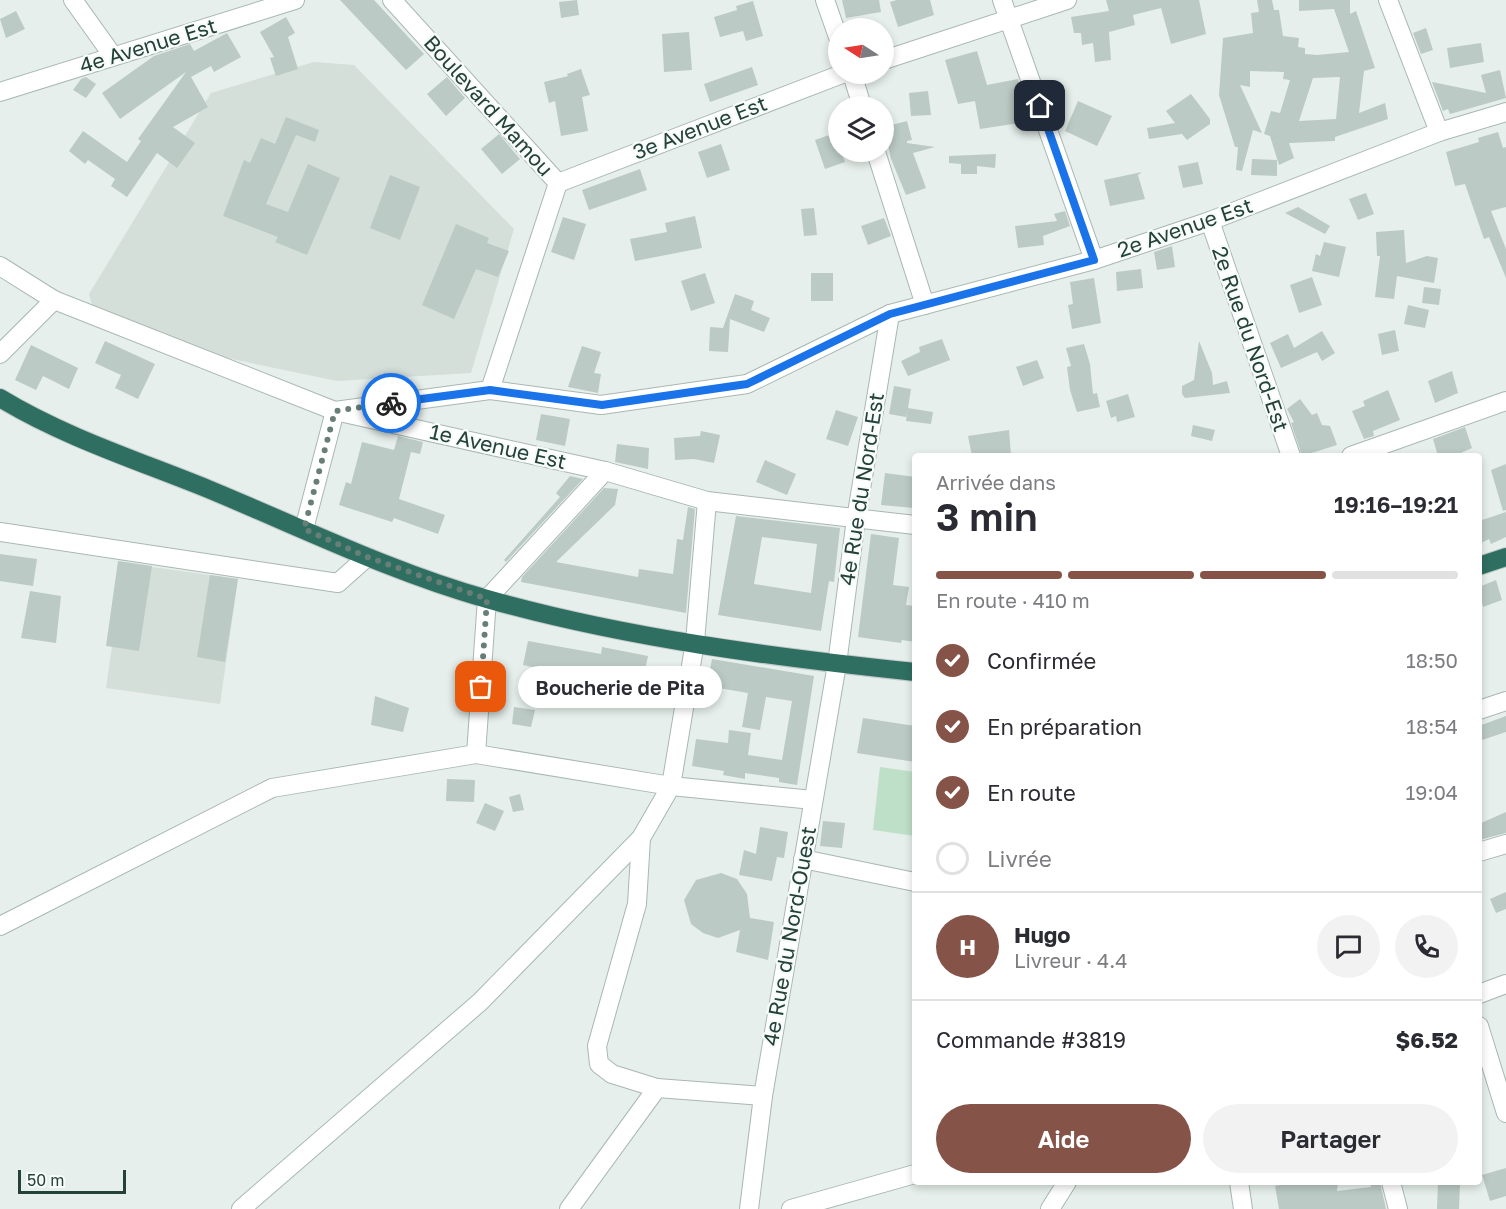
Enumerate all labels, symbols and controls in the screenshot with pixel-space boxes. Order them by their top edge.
street label: 4e Avenue Est [76,12,219,78]
north arrow [828,18,894,84]
map controls [828,18,894,162]
street label: Boulevard Mamou [419,30,559,181]
pin [1014,80,1065,131]
icon: home [1023,89,1056,122]
street label: 3e Avenue Est [629,90,770,165]
button: layers [828,96,894,162]
street label: 2e Avenue Est [1114,192,1256,262]
street label: 2e Rue du Nord-Est [1207,243,1295,435]
courier [361,373,421,433]
icon: bike [375,387,408,420]
street label: 4e Rue du Nord-Est [833,391,889,587]
street label: 1e Avenue Est [427,418,569,474]
text: Arrivée dans [936,470,1056,494]
text: 19:16–19:21 [1334,491,1458,518]
text: 3 min [936,493,1038,540]
text: En route · 410 m [936,588,1090,612]
icon: check [936,644,969,677]
text: Confirmée [987,647,1096,674]
text: 18:50 [1406,648,1458,672]
pin [455,661,506,712]
callout: Boucherie de Pita [517,666,721,708]
icon: bag [464,670,497,703]
text: Boucherie de Pita [535,675,705,699]
icon: check [936,710,969,743]
text: En préparation [987,713,1142,740]
text: 18:54 [1406,714,1458,738]
icon: check [936,776,969,809]
text: En route [987,779,1076,806]
text: 19:04 [1406,780,1458,804]
street label: 4e Rue du Nord-Ouest [757,824,821,1048]
text: Livrée [987,845,1052,872]
button: chat [1317,915,1380,978]
button: phone [1395,915,1458,978]
text: Hugo [1014,921,1071,948]
text: H [959,933,976,960]
text: Livreur · 4.4 [1014,948,1127,972]
text: Commande #3819 [936,1026,1126,1053]
text: $6.52 [1395,1026,1458,1053]
button: Aide [936,1104,1191,1173]
button: Partager [1203,1104,1458,1173]
scale bar [18,1167,126,1194]
text: 50 m [27,1170,64,1190]

